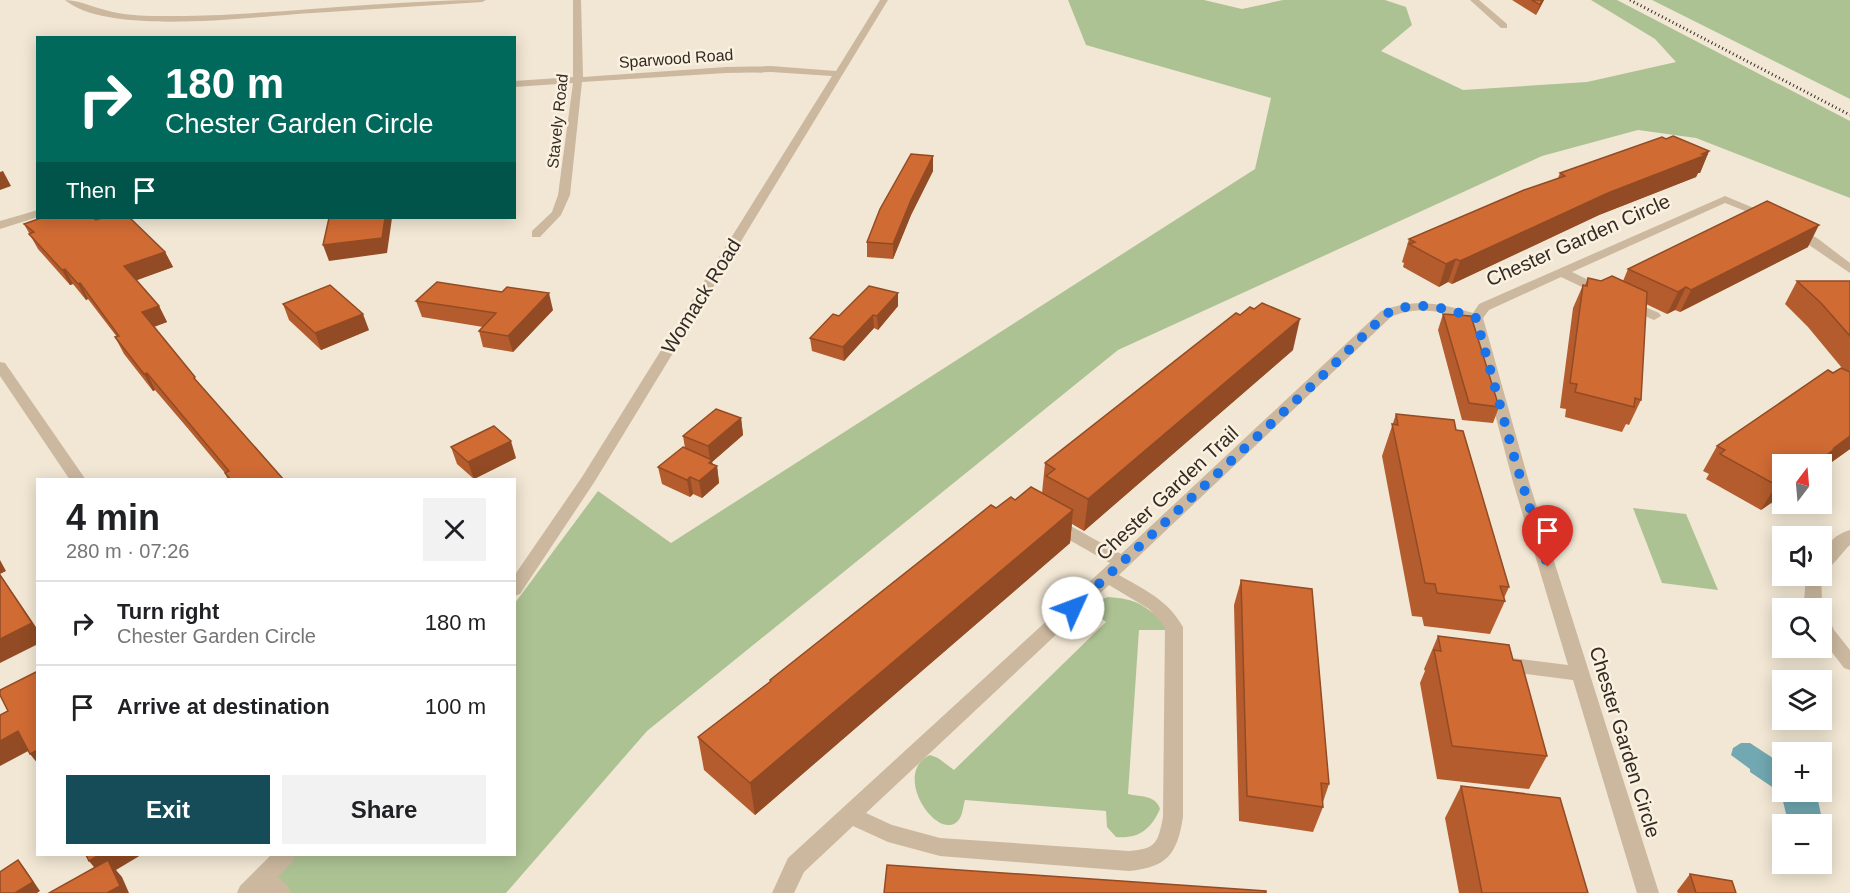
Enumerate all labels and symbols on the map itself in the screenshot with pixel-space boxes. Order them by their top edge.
street label: Sparwood Road [618,46,734,71]
street label: Stavely Road [544,73,571,169]
street label: Chester Garden Circle [1483,189,1673,291]
street label: Womack Road [657,235,745,357]
street label: Chester Garden Trail [1092,422,1242,564]
north arrow [1772,454,1832,514]
pin [1522,505,1573,567]
position arrow [1041,576,1105,640]
street label: Chester Garden Circle [1585,644,1665,840]

